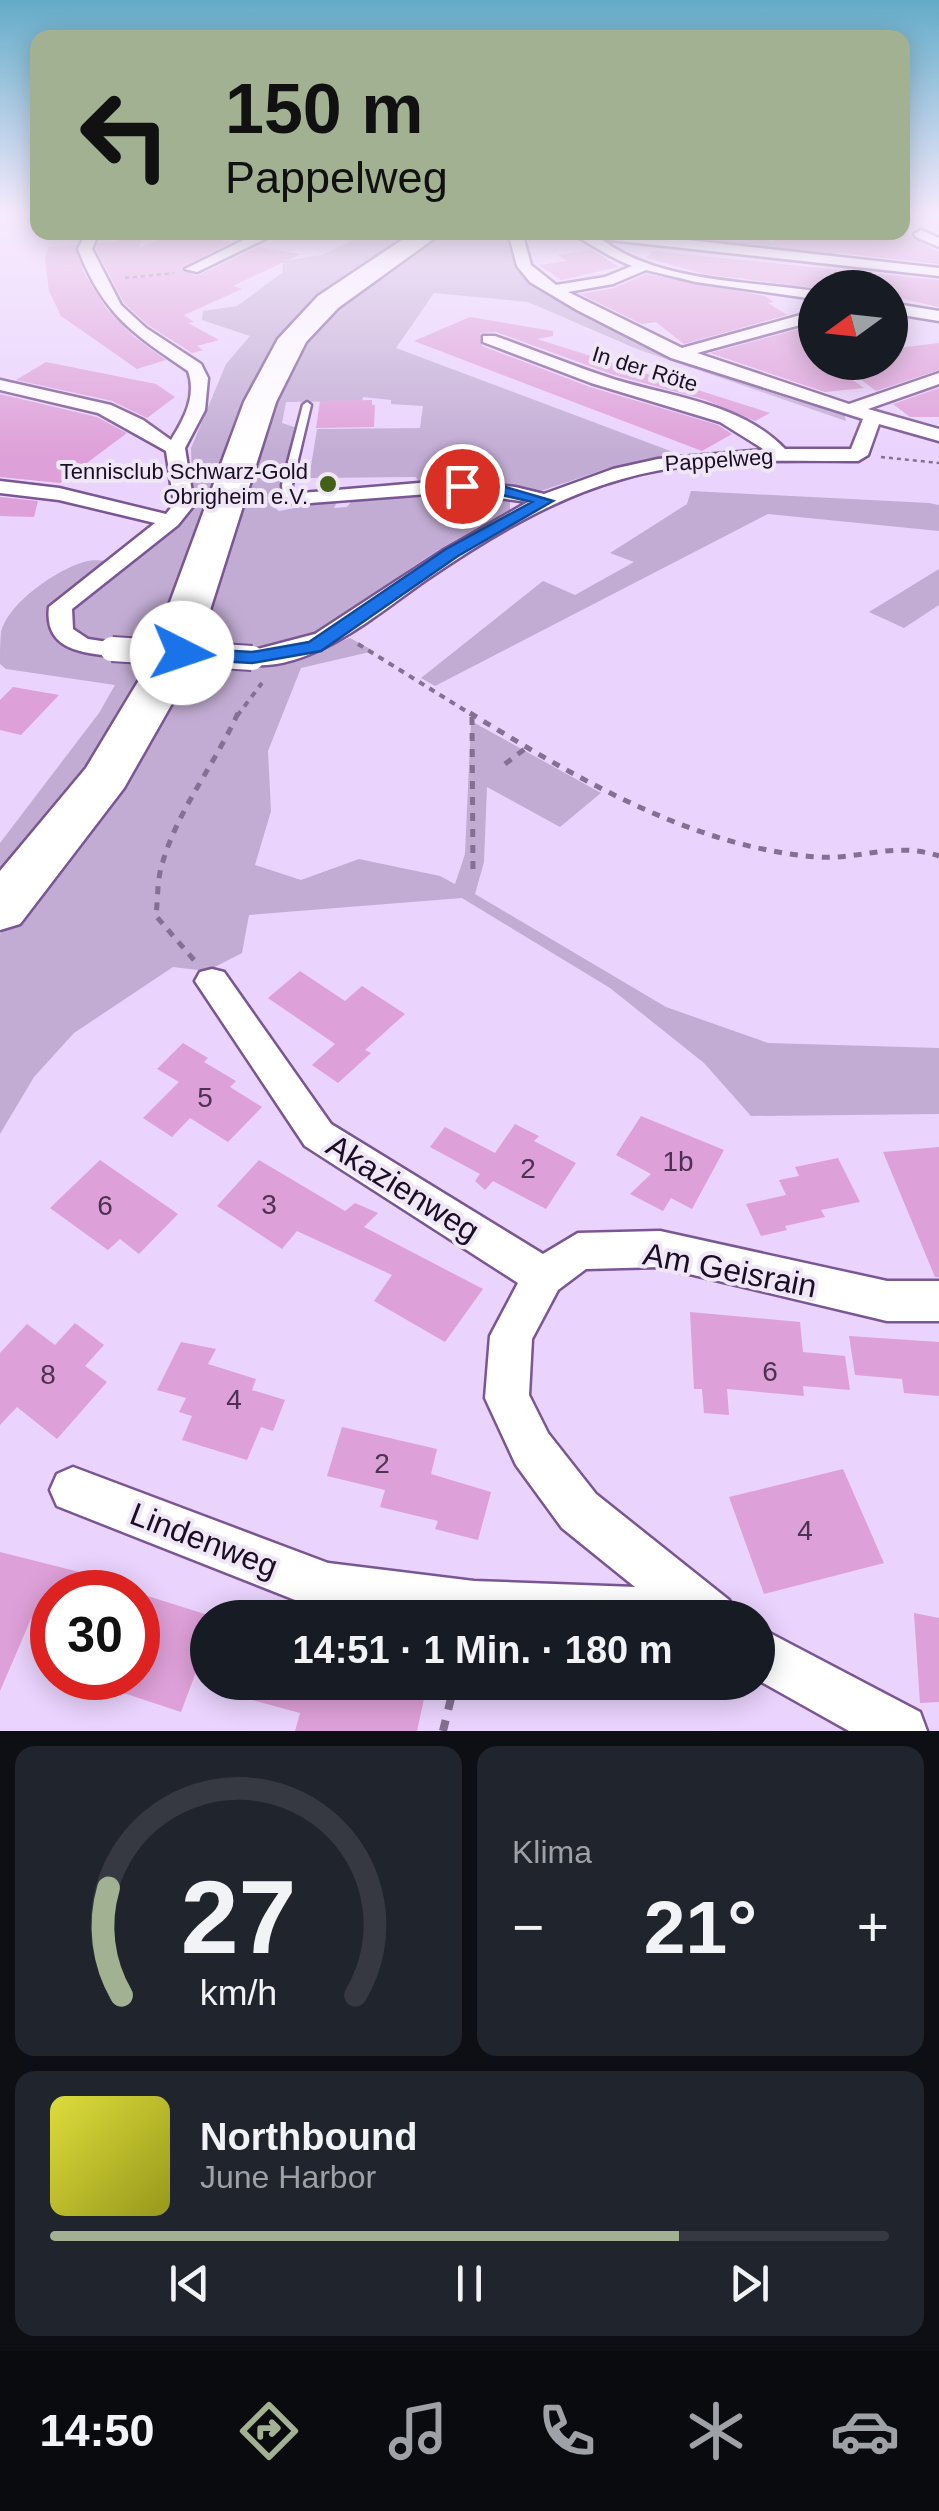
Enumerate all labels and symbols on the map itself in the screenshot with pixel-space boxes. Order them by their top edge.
north arrow [798,270,908,380]
street label: In der Röte [589,341,701,397]
pin [420,444,505,529]
street label: Pappelweg [664,444,774,476]
place label: Tennisclub Schwarz-Gold Obrigheim e.V. [60,459,308,509]
marker: Tennisclub Schwarz-Gold Obrigheim e.V. [317,473,339,495]
position arrow [130,601,234,705]
house number: 5 [197,1082,213,1113]
street label: Akazienweg [320,1127,486,1249]
house number: 1b [662,1146,694,1177]
house number: 2 [520,1153,536,1184]
house number: 3 [261,1189,277,1220]
house number: 6 [97,1190,113,1221]
street label: Am Geisrain [640,1236,820,1304]
house number: 6 [762,1356,778,1387]
house number: 8 [40,1359,56,1390]
house number: 4 [226,1384,242,1415]
house number: 2 [374,1448,390,1479]
street label: Lindenweg [125,1495,283,1585]
house number: 4 [797,1515,813,1546]
speed limit sign: 30 [30,1570,160,1700]

